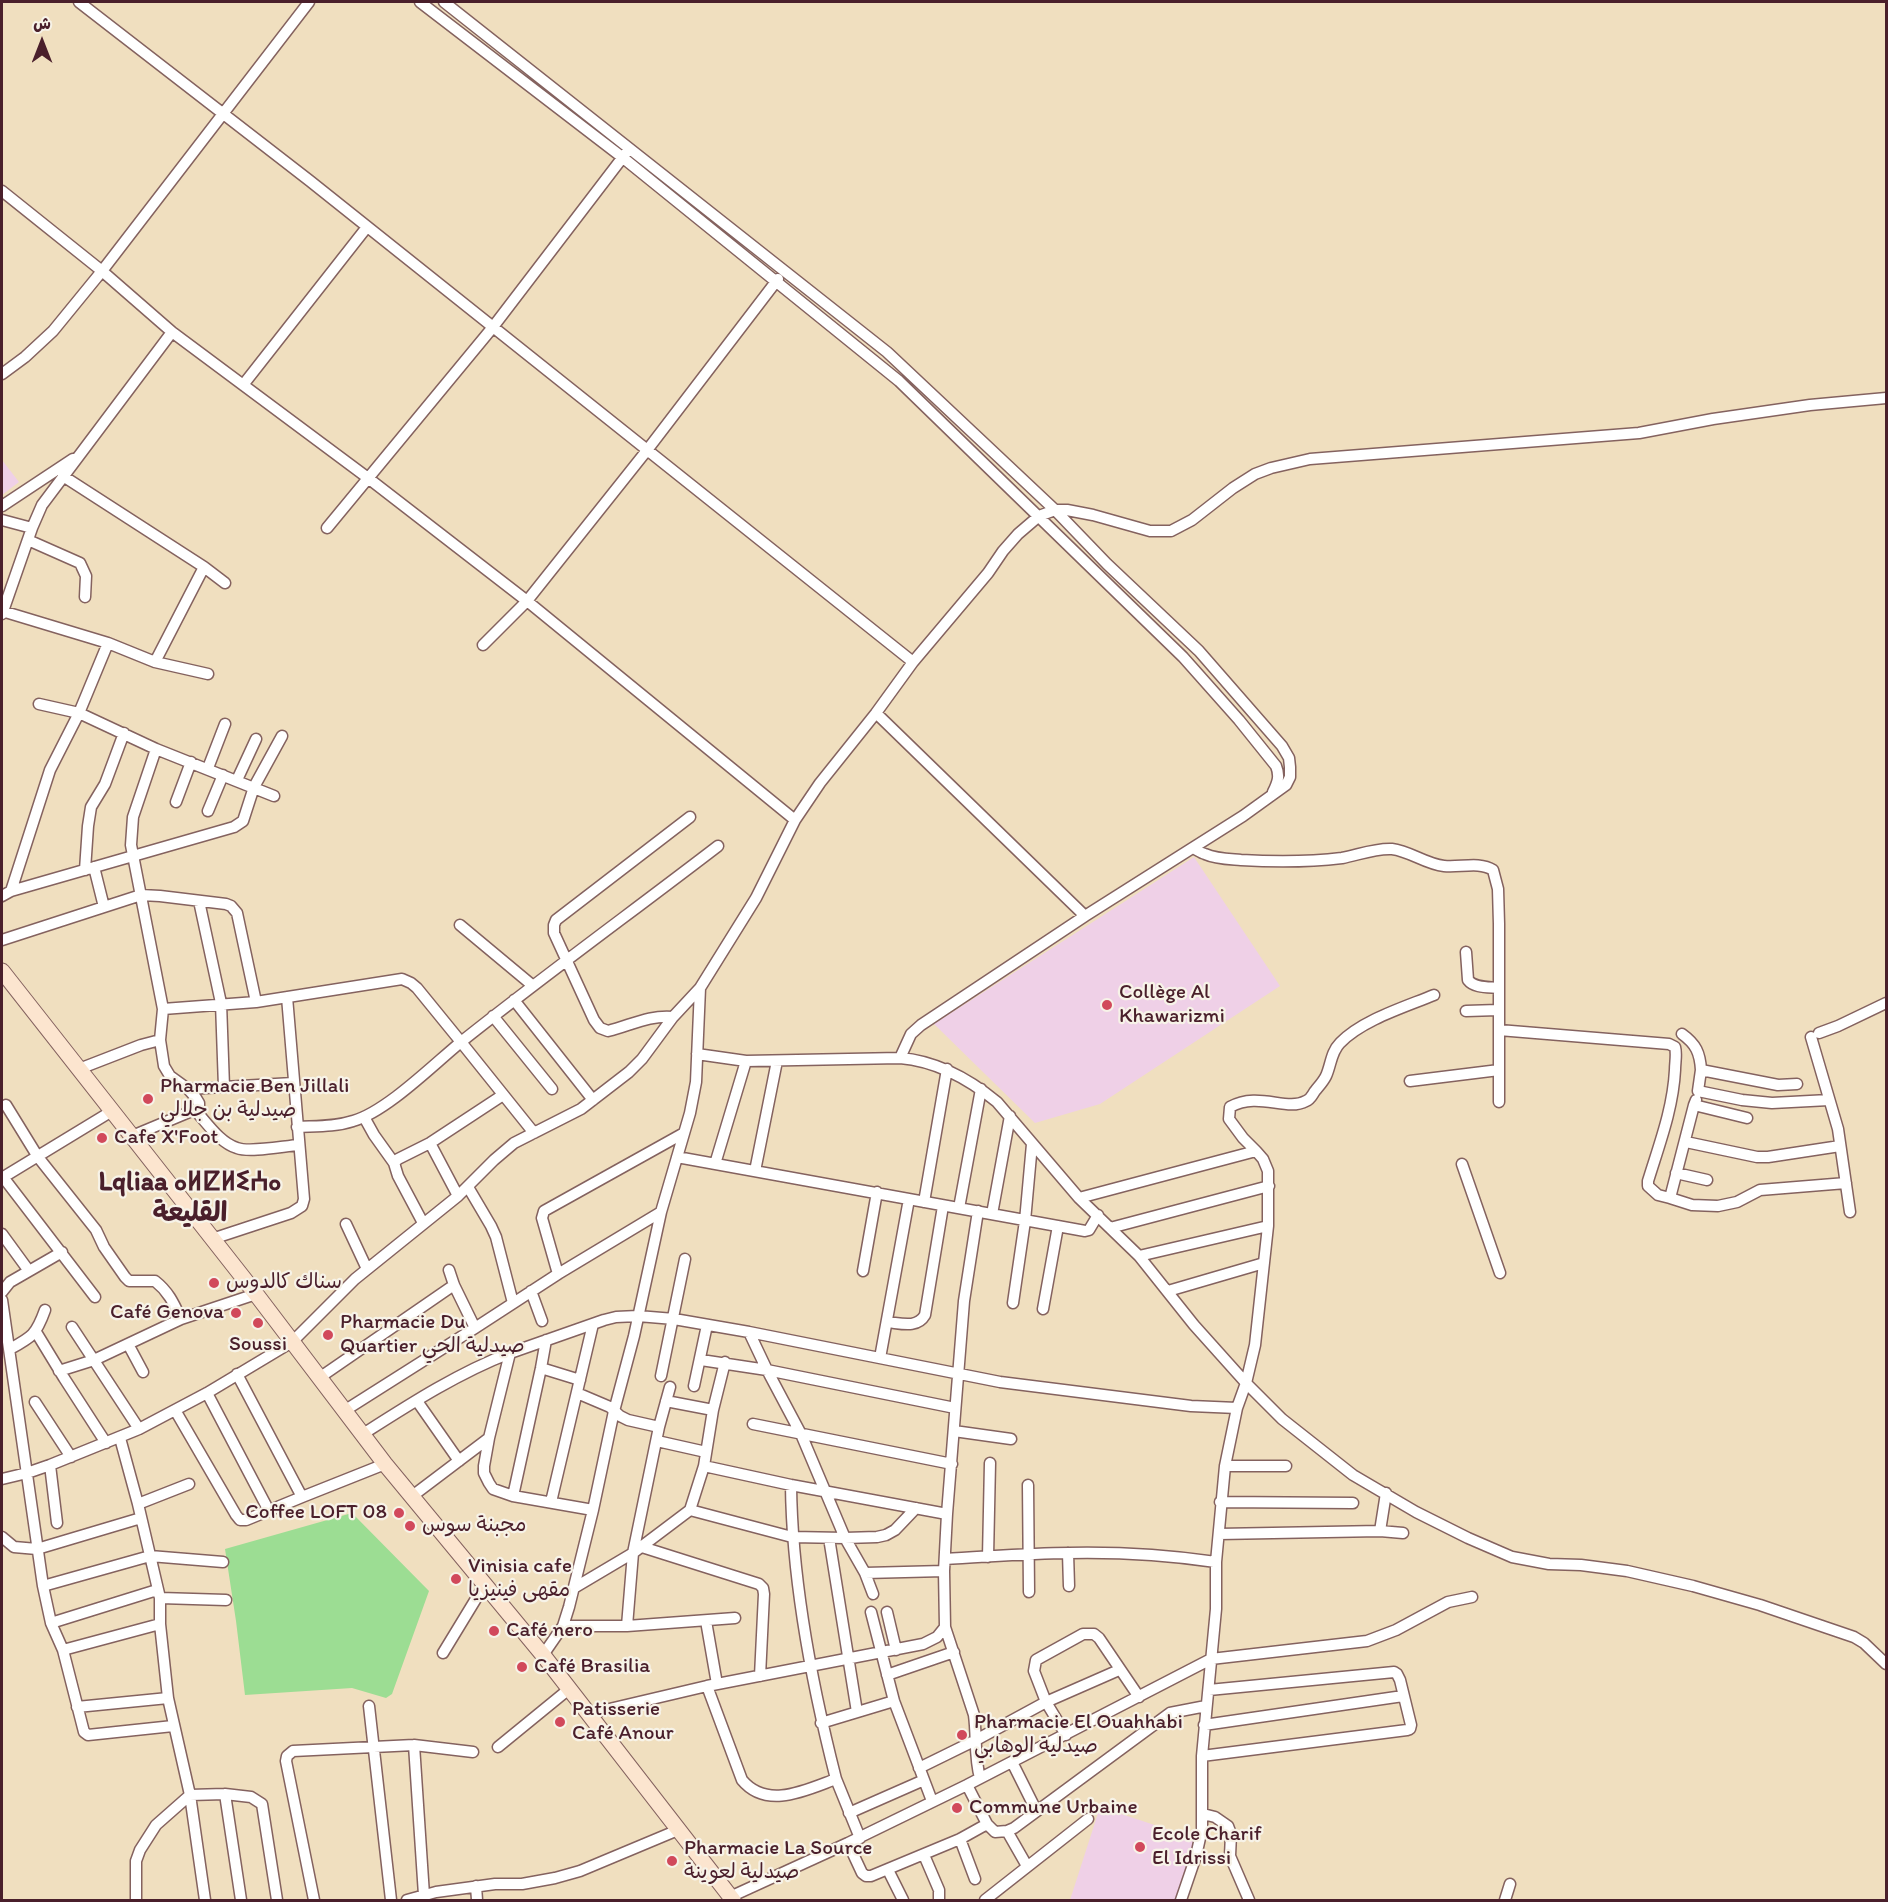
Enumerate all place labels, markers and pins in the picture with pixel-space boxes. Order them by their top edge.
place label: Collège Al Khawarizmi [1119,980,1225,1030]
marker: Collège Al Khawarizmi [1100,998,1114,1012]
place label: Pharmacie Ben Jillali صيدلية بن جلالي [160,1074,349,1124]
marker: Pharmacie Ben Jillali صيدلية بن جلالي [141,1092,155,1106]
place label: Cafe X'Foot [114,1125,218,1151]
marker: Cafe X'Foot [95,1131,109,1145]
place label: سناك كالدوس [226,1270,342,1296]
marker: سناك كالدوس [207,1276,221,1290]
place label: Café Genova [110,1300,224,1326]
marker: Café Genova [229,1306,243,1320]
place label: Pharmacie Du Quartier صيدلية الحي [340,1310,525,1360]
marker: Soussi [251,1316,265,1330]
marker: Pharmacie Du Quartier صيدلية الحي [321,1328,335,1342]
place label: Soussi [229,1332,287,1358]
place label: Coffee LOFT 08 [245,1500,387,1526]
marker: Coffee LOFT 08 [392,1506,406,1520]
place label: مجبنة سوس [422,1513,526,1539]
marker: مجبنة سوس [403,1519,417,1533]
place label: Vinisia cafe مقهى فينيزيا [468,1554,572,1604]
marker: Vinisia cafe مقهى فينيزيا [449,1572,463,1586]
place label: Café nero [506,1618,593,1644]
marker: Café nero [487,1624,501,1638]
place label: Café Brasilia [534,1654,650,1680]
marker: Café Brasilia [515,1660,529,1674]
place label: Patisserie Café Anour [572,1697,674,1747]
place label: Pharmacie El Ouahhabi صيدلية الوهابي [974,1710,1183,1760]
marker: Patisserie Café Anour [553,1715,567,1729]
marker: Pharmacie El Ouahhabi صيدلية الوهابي [955,1728,969,1742]
place label: Commune Urbaine [969,1795,1138,1821]
marker: Commune Urbaine [950,1801,964,1815]
place label: Ecole Charif El Idrissi [1152,1822,1262,1872]
place label: Pharmacie La Source صيدلية لعوينة [684,1836,872,1886]
marker: Ecole Charif El Idrissi [1133,1840,1147,1854]
marker: Pharmacie La Source صيدلية لعوينة [665,1854,679,1868]

